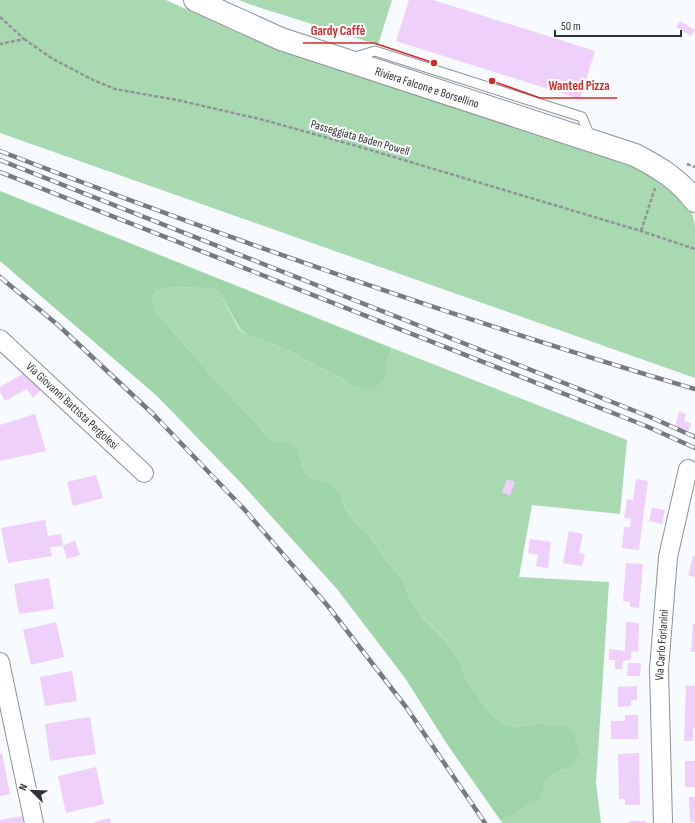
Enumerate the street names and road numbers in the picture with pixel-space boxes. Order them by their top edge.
street label: Riviera Falcone e Borsellino [373,64,481,112]
street label: Passeggiata Baden Powell [309,117,411,159]
street label: Via Giovanni Battista Pergolesi [23,359,121,453]
street label: Via Carlo Forlanini [652,609,672,681]

